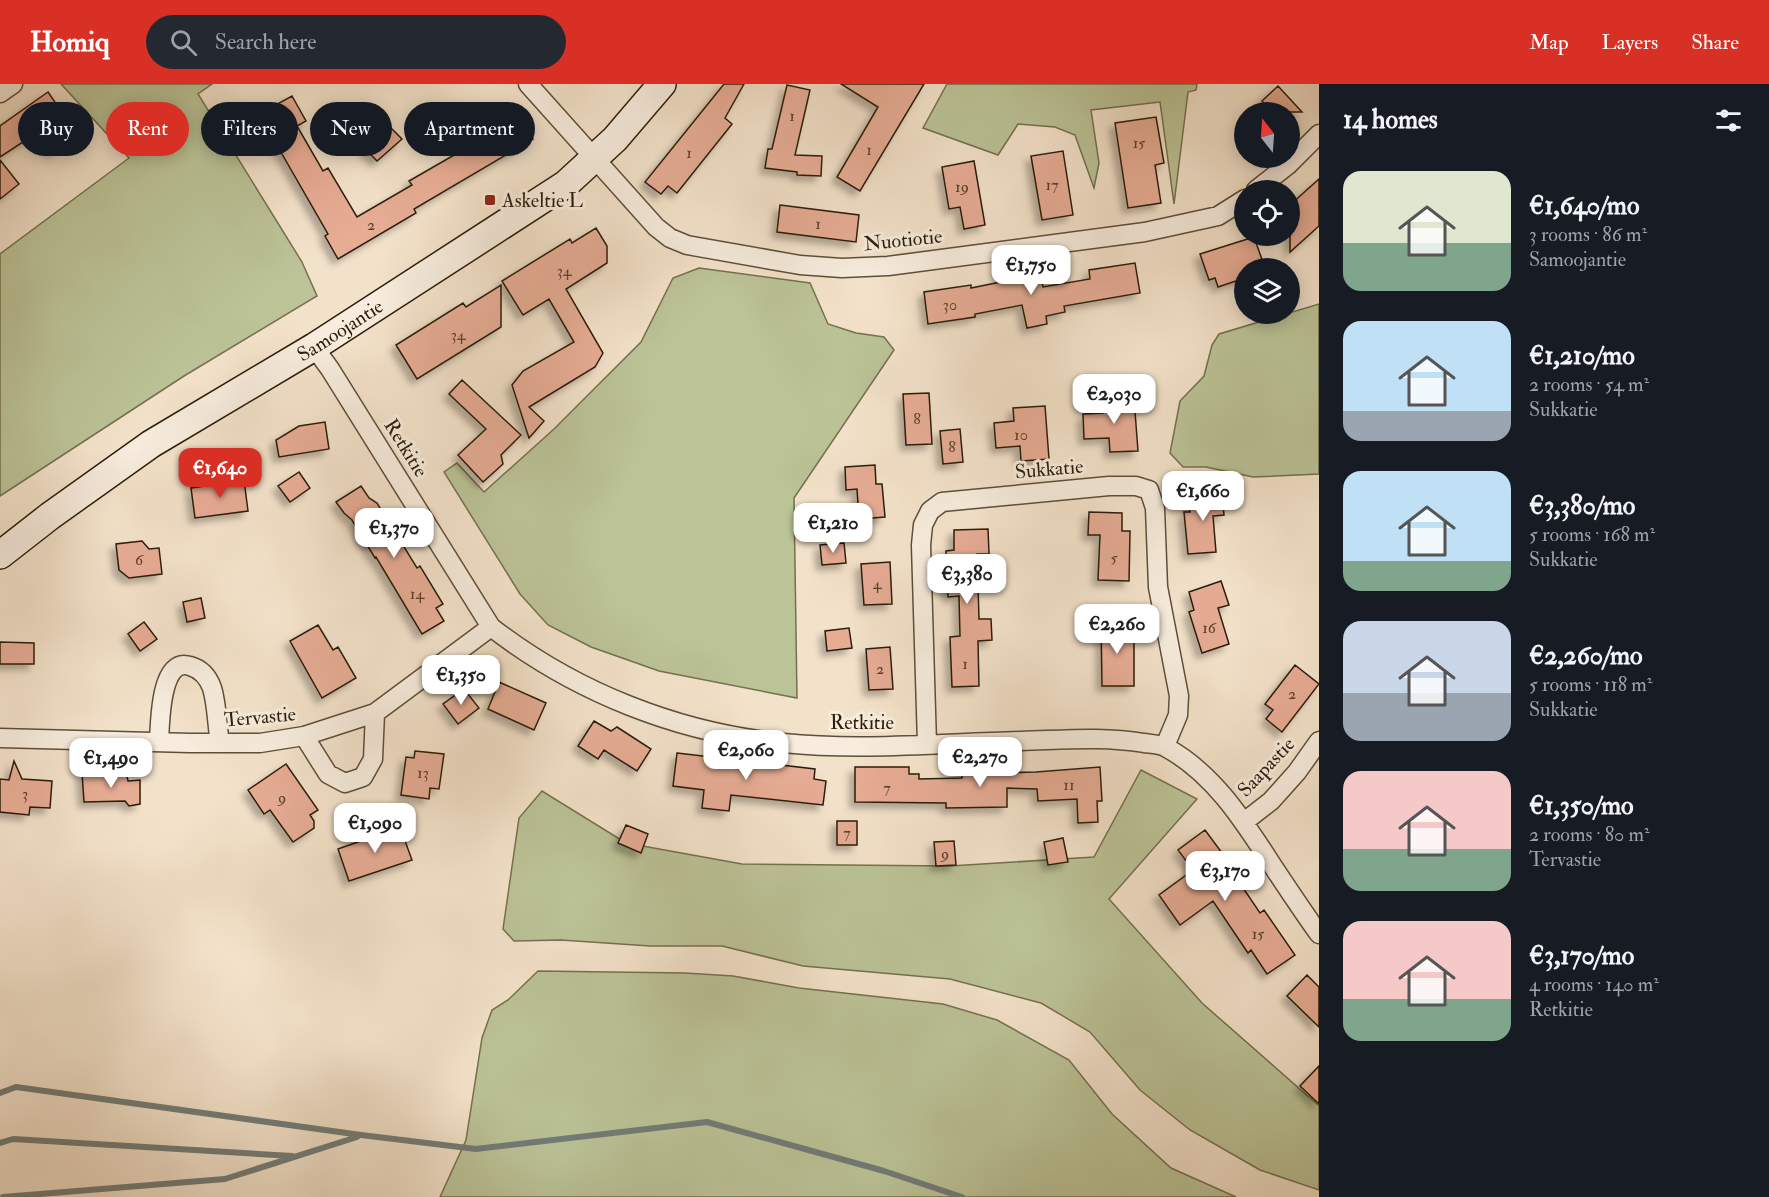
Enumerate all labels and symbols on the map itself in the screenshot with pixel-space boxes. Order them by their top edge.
north arrow [1234,102,1300,168]
house number: 1 [789,106,795,126]
house number: 15 [1133,133,1145,153]
house number: 1 [866,140,872,160]
house number: 1 [686,143,692,163]
house number: 17 [1045,175,1059,195]
house number: 19 [955,177,969,197]
place label: Askeltie L [501,188,583,213]
marker: Askeltie L [483,193,497,207]
house number: 1 [815,214,821,234]
house number: 2 [367,215,375,235]
street label: Nuotiotie [863,223,943,257]
pin: €1,750 [982,245,1080,296]
house number: 34 [557,261,573,281]
street label: Samoojantie [292,293,388,367]
house number: 30 [943,295,957,315]
house number: 34 [451,325,467,345]
pin: €2,030 [1065,374,1163,425]
house number: 8 [913,409,921,429]
street label: Retkitie [378,414,434,482]
house number: 10 [1014,425,1028,445]
house number: 8 [948,437,956,457]
pin: €1,640 [171,448,269,499]
street label: Sukkatie [1014,454,1084,484]
pin: €1,660 [1154,471,1252,522]
pin: €1,210 [784,503,882,554]
pin: €1,370 [345,508,443,559]
house number: 5 [1110,548,1118,568]
house number: 6 [135,550,144,570]
pin: €3,380 [918,554,1016,605]
house number: 4 [873,574,883,594]
house number: 14 [410,584,426,604]
pin: €2,260 [1068,604,1166,655]
house number: 16 [1202,618,1217,638]
house number: 1 [962,654,968,674]
pin: €1,350 [412,655,510,706]
house number: 2 [876,659,884,679]
house number: 2 [1288,684,1296,704]
street label: Tervastie [223,701,297,733]
street label: Retkitie [830,710,894,735]
pin: €2,060 [697,730,795,781]
street label: Saapastie [1232,732,1301,803]
pin: €2,270 [931,737,1029,788]
pin: €1,490 [62,738,160,789]
house number: 13 [417,763,429,783]
house number: 11 [1063,775,1075,795]
house number: 7 [883,778,891,798]
house number: 3 [22,784,28,804]
house number: 9 [277,788,286,808]
pin: €1,090 [326,803,424,854]
house number: 7 [843,823,851,843]
house number: 9 [940,844,949,864]
pin: €3,170 [1176,851,1274,902]
house number: 15 [1252,924,1264,944]

